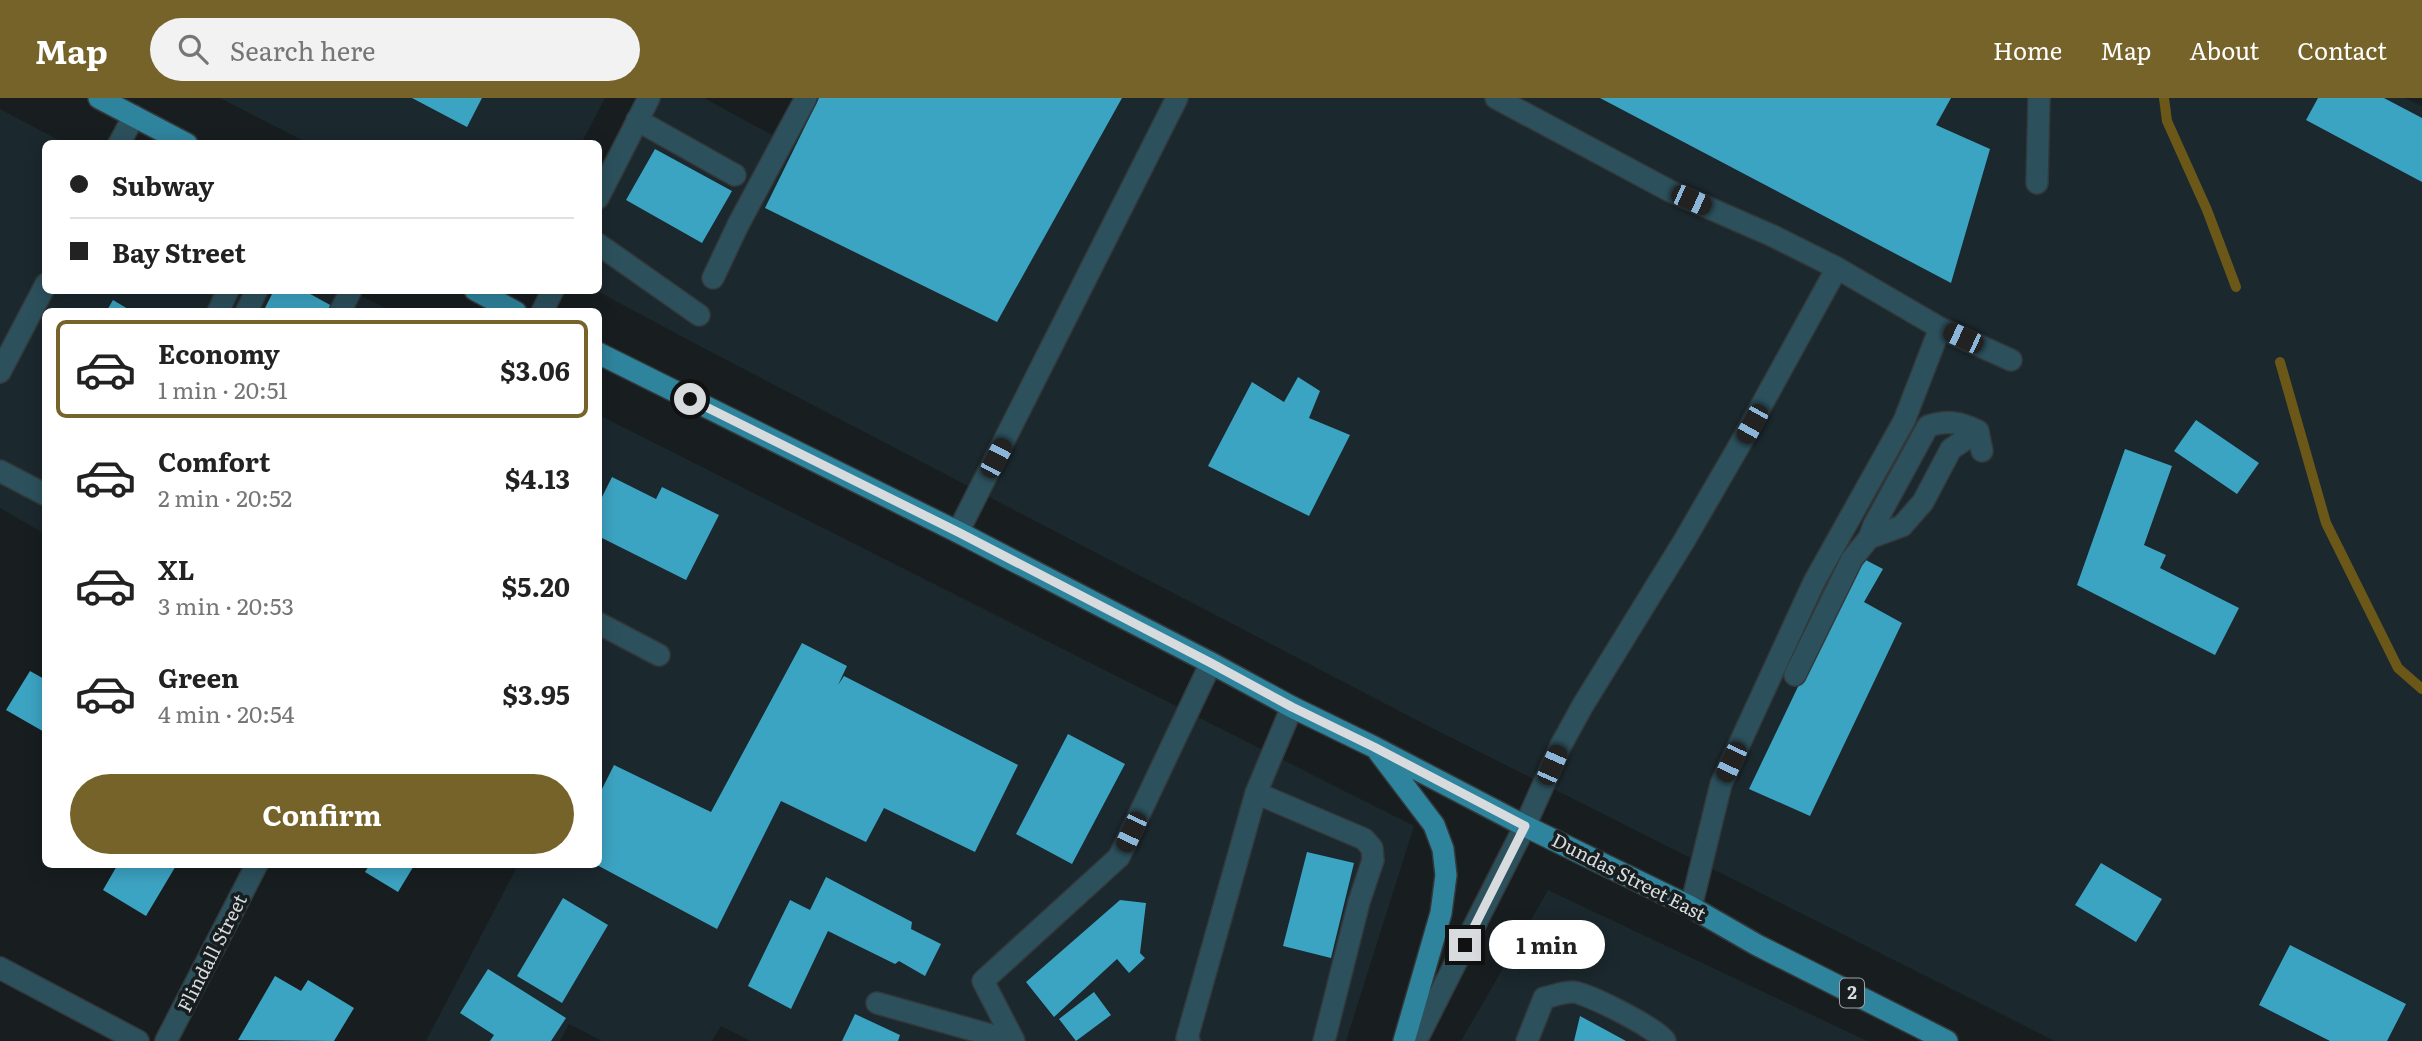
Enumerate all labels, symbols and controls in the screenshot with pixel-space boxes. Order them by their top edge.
search box [150,18,640,81]
text: Map [35,25,108,74]
icon: search [174,30,212,68]
text: Search here [230,30,376,69]
text: Home [1993,32,2062,67]
text: Map [2100,32,2151,67]
text: About [2189,32,2259,67]
text: Contact [2297,32,2387,67]
text: Subway [112,165,214,204]
car [1668,182,1715,218]
text: Bay Street [112,232,246,271]
car [1940,320,1987,356]
text: Economy [158,333,280,372]
icon: car [74,338,137,401]
text: $3.06 [500,350,570,389]
text: 1 min · 20:51 [158,372,288,406]
route start [674,383,706,415]
car [1733,401,1772,447]
car [977,435,1016,481]
text: Comfort [158,441,270,480]
icon: car [74,446,137,509]
text: $4.13 [505,458,570,497]
text: 2 min · 20:52 [158,480,292,514]
text: XL [158,549,195,588]
icon: car [74,554,137,617]
text: $5.20 [502,566,570,605]
text: 3 min · 20:53 [158,588,294,622]
text: Green [158,657,239,696]
icon: car [74,662,137,725]
text: $3.95 [503,674,570,713]
text: 4 min · 20:54 [158,696,294,730]
car [1713,739,1750,785]
car [1534,742,1571,788]
button: Confirm [70,774,574,854]
car [1113,809,1150,855]
street label: Dundas Street East [1548,825,1712,927]
street label: Flindall Street [169,888,253,1016]
callout: 1 min [1490,920,1605,970]
text: 1 min [1516,927,1578,961]
route end [1449,929,1481,961]
road number: 2 [1840,978,1864,1008]

